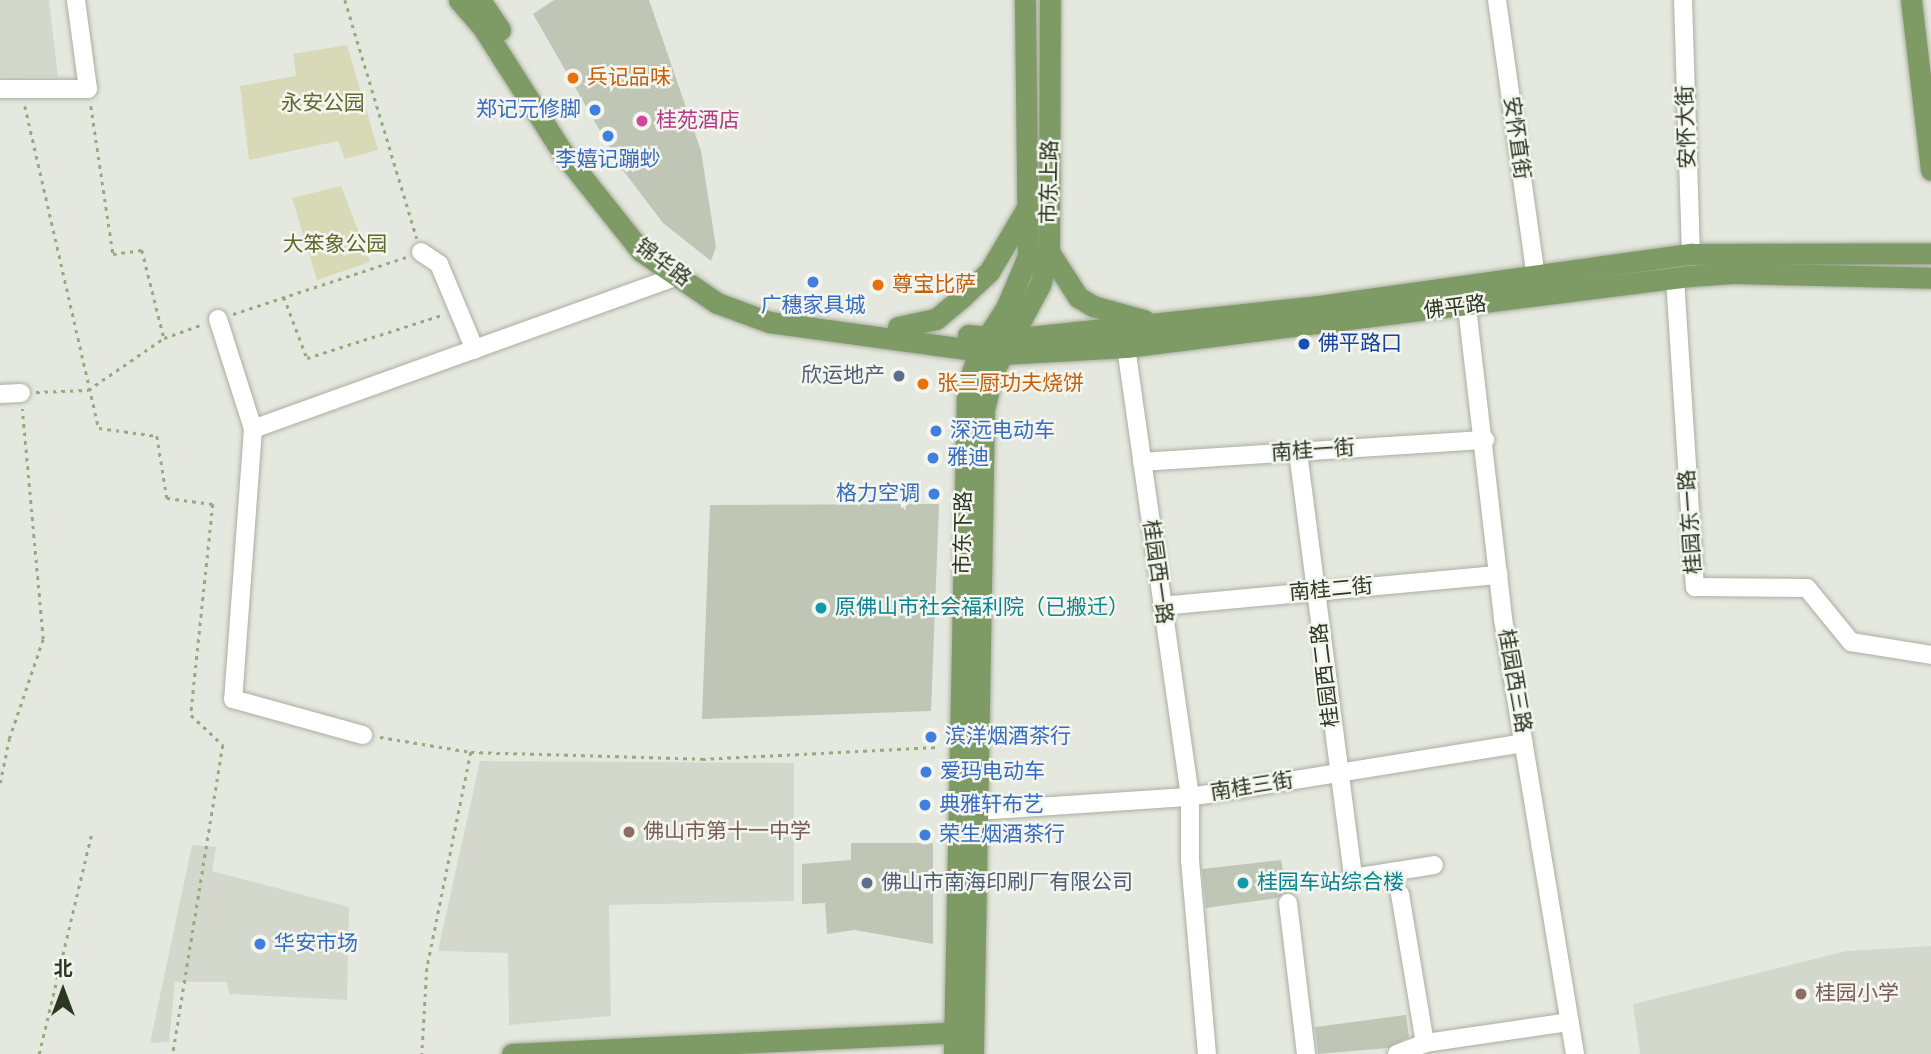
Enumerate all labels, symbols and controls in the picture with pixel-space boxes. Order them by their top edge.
place label: 兵记品味 [587,65,671,91]
marker: 兵记品味 [565,70,581,86]
street label: 安怀大街 [1673,85,1701,169]
park label: 永安公园 [281,91,365,117]
street label: 安怀直街 [1498,95,1534,181]
place label: 郑记元修脚 [476,97,581,123]
marker: 郑记元修脚 [587,102,603,118]
place label: 桂苑酒店 [656,108,740,134]
marker: 桂苑酒店 [634,113,650,129]
marker: 李嬉记蹦䖢 [600,128,616,144]
street label: 市东上路 [1037,140,1063,224]
place label: 李嬉记蹦䖢 [556,147,660,173]
park label: 大笨象公园 [283,232,387,258]
street label: 锦华路 [630,234,696,292]
place label: 尊宝比萨 [892,272,976,298]
marker: 广穗家具城 [805,274,821,290]
marker: 尊宝比萨 [870,277,886,293]
street label: 佛平路 [1422,292,1488,324]
place label: 广穗家具城 [761,293,865,319]
place label: 佛平路口 [1318,331,1402,357]
marker: 佛平路口 [1296,336,1312,352]
place label: 欣运地产 [801,363,885,389]
marker: 欣运地产 [891,368,907,384]
place label: 张三厨功夫烧饼 [937,371,1084,397]
marker: 张三厨功夫烧饼 [915,376,931,392]
place label: 深远电动车 [950,418,1055,444]
marker: 深远电动车 [928,423,944,439]
street label: 南桂一街 [1270,436,1356,466]
place label: 雅迪 [947,445,989,471]
marker: 雅迪 [925,450,941,466]
street label: 桂园东一路 [1675,469,1707,575]
place label: 格力空调 [836,481,920,507]
marker: 格力空调 [926,486,942,502]
street label: 市东下路 [951,491,977,575]
street label: 桂园西一路 [1137,518,1177,626]
street label: 南桂二街 [1288,574,1374,606]
place label: 原佛山市社会福利院（已搬迁） [835,595,1129,621]
marker: 原佛山市社会福利院（已搬迁） [813,600,829,616]
street label: 桂园西二路 [1307,621,1345,729]
street label: 桂园西三路 [1492,627,1536,735]
place label: 滨洋烟酒茶行 [945,724,1071,750]
marker: 滨洋烟酒茶行 [923,729,939,745]
place label: 爱玛电动车 [940,759,1045,785]
marker: 爱玛电动车 [918,764,934,780]
street label: 南桂三街 [1209,768,1295,806]
place label: 典雅轩布艺 [939,792,1044,818]
marker: 典雅轩布艺 [917,797,933,813]
place label: 佛山市第十一中学 [643,819,811,845]
place label: 荣生烟酒茶行 [939,822,1065,848]
marker: 佛山市第十一中学 [621,824,637,840]
marker: 荣生烟酒茶行 [917,827,933,843]
place label: 佛山市南海印刷厂有限公司 [881,870,1133,896]
place label: 桂园车站综合楼 [1257,870,1404,896]
marker: 佛山市南海印刷厂有限公司 [859,875,875,891]
marker: 桂园车站综合楼 [1235,875,1251,891]
place label: 华安市场 [274,931,358,957]
marker: 华安市场 [252,936,268,952]
north arrow [28,956,98,1026]
text: 北 [53,958,73,981]
place label: 桂园小学 [1815,981,1899,1007]
marker: 桂园小学 [1793,986,1809,1002]

